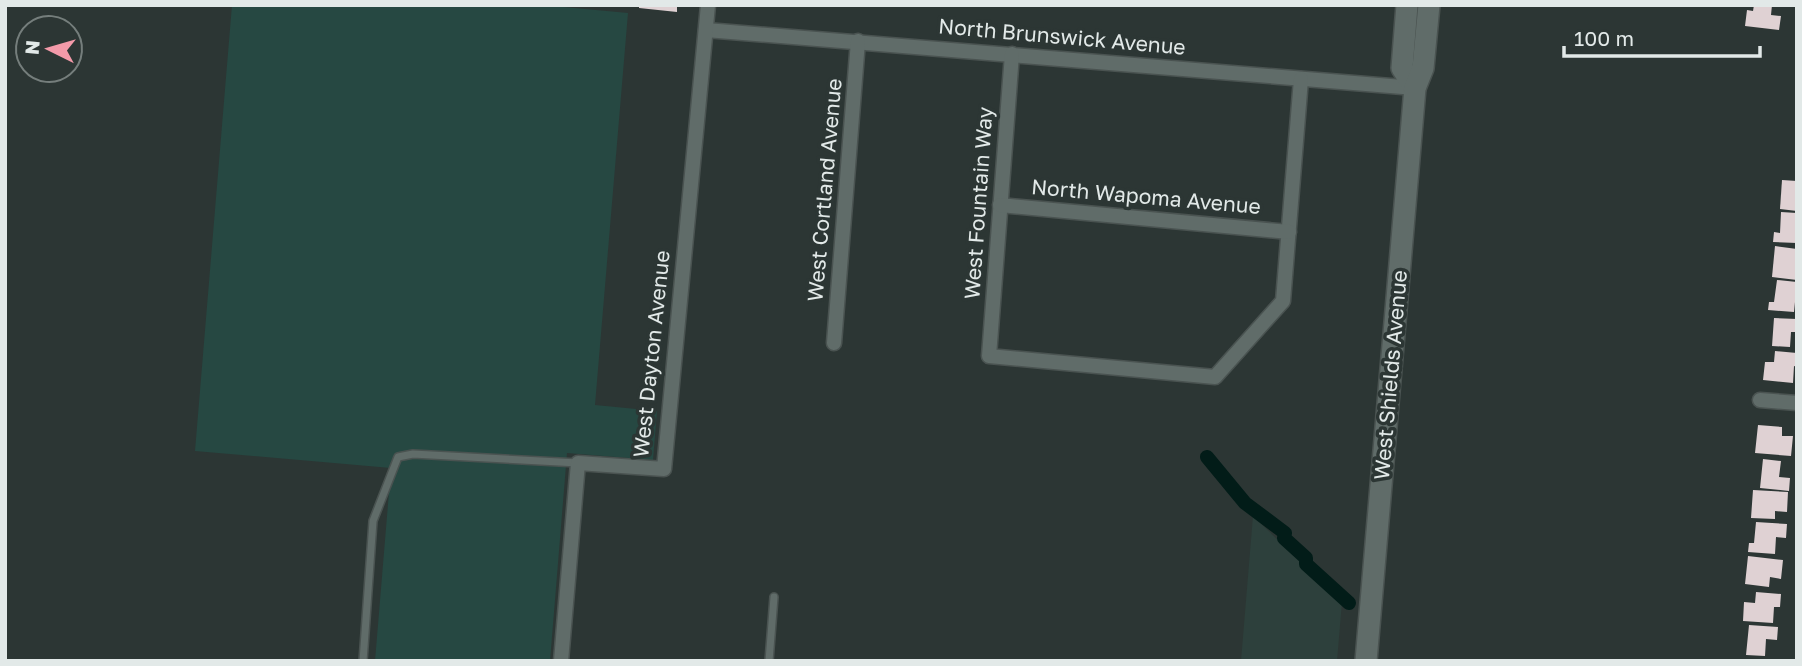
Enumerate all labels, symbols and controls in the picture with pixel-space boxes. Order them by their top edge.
street label: North Brunswick Avenue [937,12,1187,60]
north arrow [14,14,84,84]
scale bar [1564,14,1760,58]
text: 100 m [1574,25,1634,51]
text: N [19,39,44,56]
street label: West Cortland Avenue [801,77,847,303]
street label: West Fountain Way [958,105,998,300]
street label: North Wapoma Avenue [1030,173,1262,219]
street label: West Dayton Avenue [627,249,675,459]
street label: West Shields Avenue [1368,269,1412,481]

